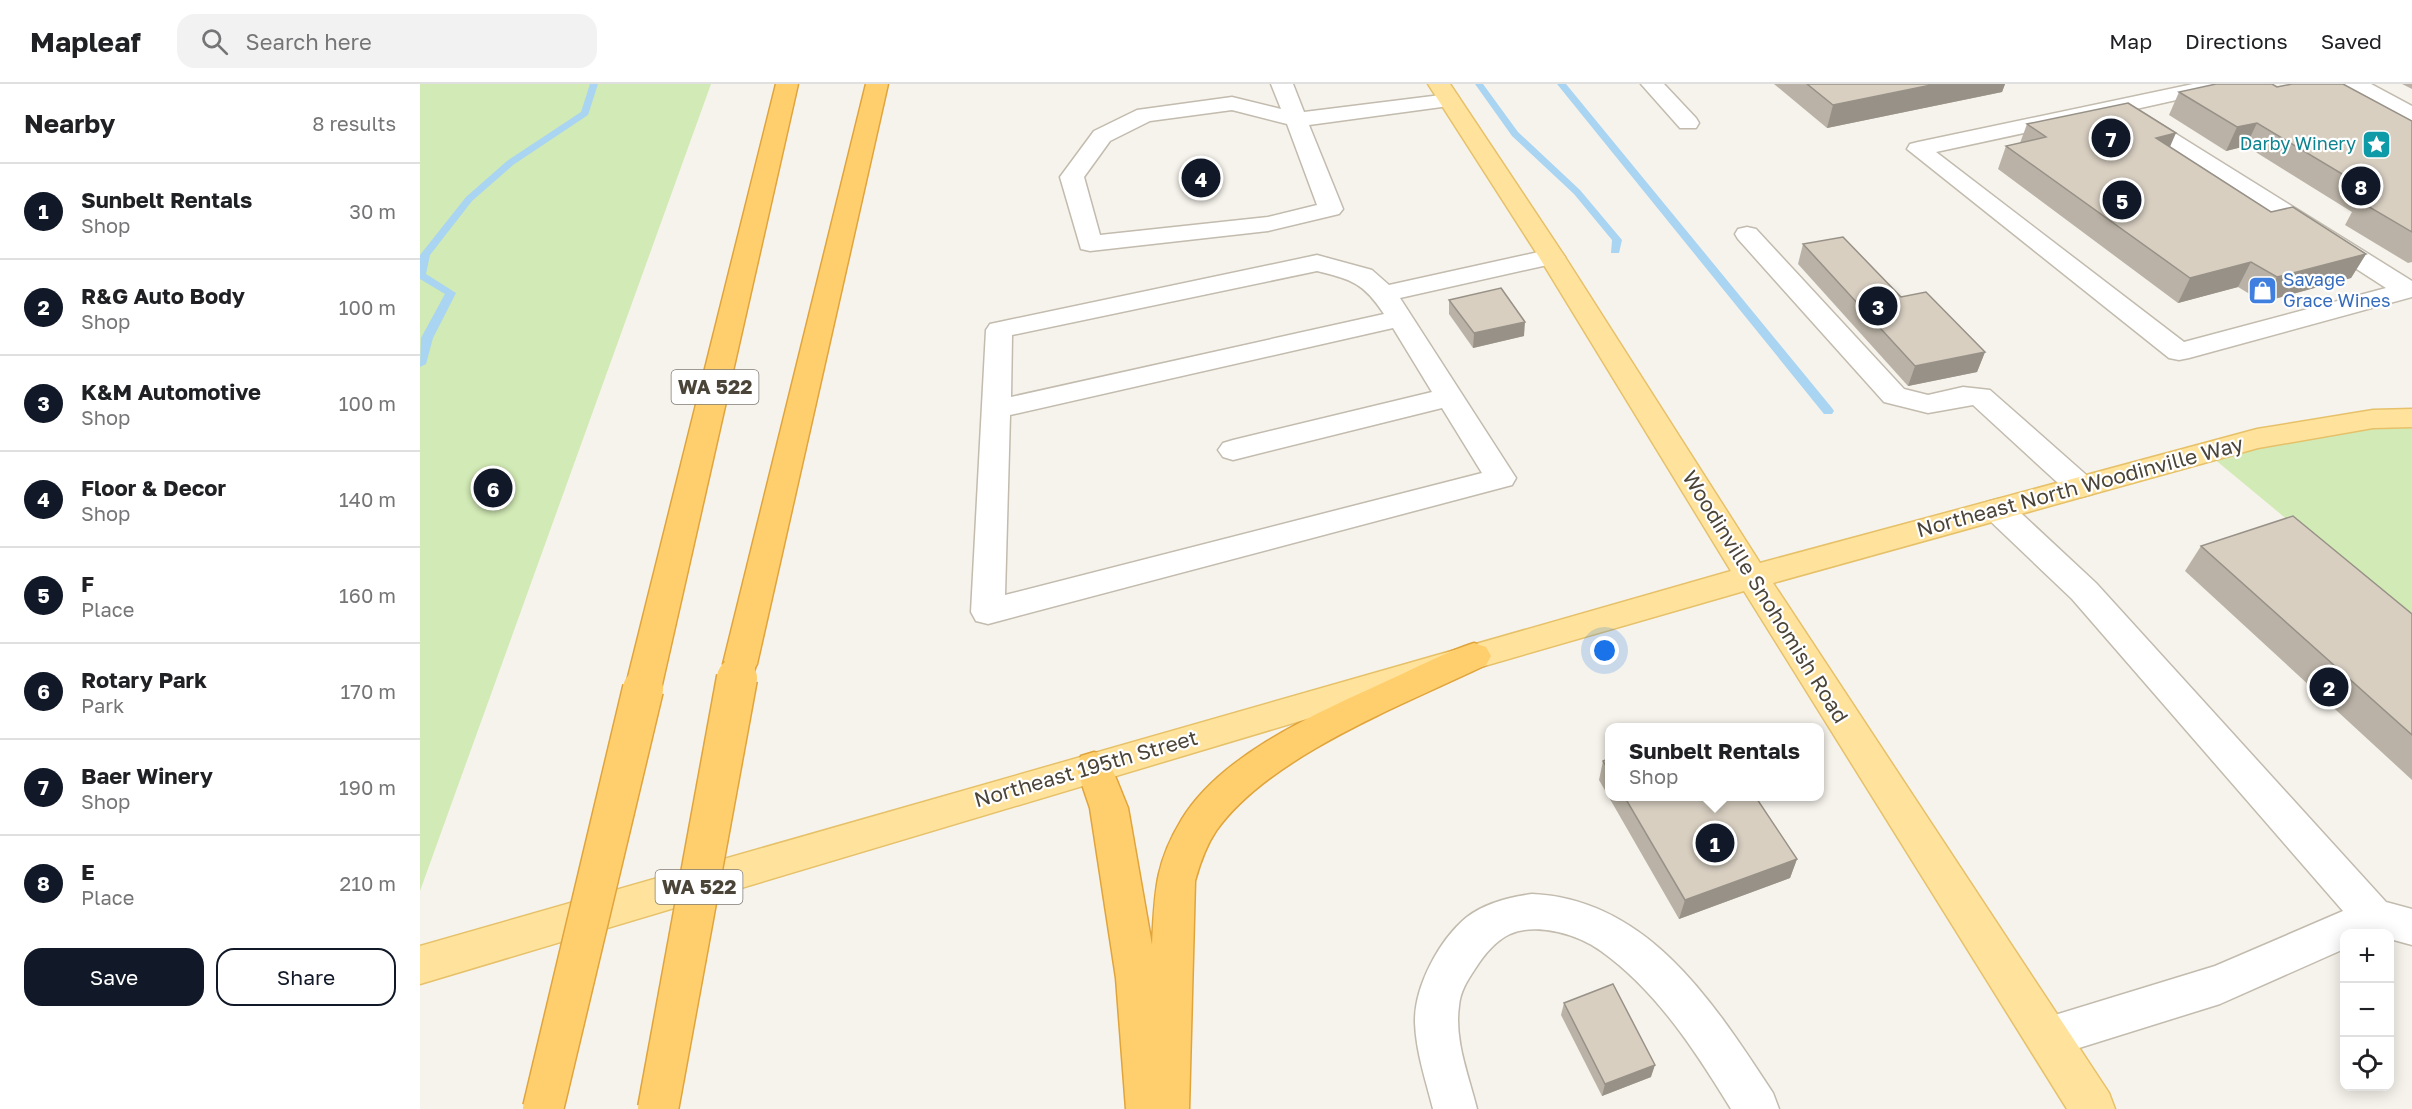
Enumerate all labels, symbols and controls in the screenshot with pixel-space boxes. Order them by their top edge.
search box [177,14,597,68]
text: Mapleaf [30,25,141,58]
icon: search [198,25,231,58]
text: Search here [246,28,372,55]
text: Map [2109,28,2152,54]
text: Directions [2185,28,2288,54]
text: Saved [2321,28,2382,54]
text: Nearby [24,108,115,139]
text: 8 results [312,111,396,135]
pin: 7 [2092,116,2130,160]
place icon: Darby Winery [2361,128,2393,160]
place label: Darby Winery [2240,132,2356,154]
pin: 4 [1182,156,1220,200]
pin: 8 [2342,164,2380,208]
pin: 5 [2102,178,2142,222]
text: Sunbelt Rentals [81,186,252,213]
text: 1 [38,199,49,223]
text: 30 m [349,199,396,223]
text: Shop [81,213,130,237]
place label: Savage Grace Wines [2283,268,2391,311]
shop icon: Savage Grace Wines [2246,274,2278,306]
text: R&G Auto Body [81,282,245,309]
pin: 3 [1858,284,1898,328]
text: 2 [37,295,50,319]
text: 100 m [339,295,396,319]
text: Shop [81,309,130,333]
road number: WA 522 [672,370,758,404]
text: K&M Automotive [81,378,261,405]
text: 3 [37,391,50,415]
text: 100 m [339,391,396,415]
text: Shop [81,405,130,429]
street label: Northeast North Woodinville Way [1914,430,2246,542]
street label: Woodinville Snohomish Road [1677,465,1855,728]
pin: 6 [474,466,512,510]
text: Floor & Decor [81,474,226,501]
text: 4 [37,487,50,511]
text: 140 m [339,487,396,511]
text: Shop [81,501,130,525]
text: F [81,570,94,597]
text: 5 [37,583,50,607]
text: 160 m [339,583,396,607]
text: Place [81,597,134,621]
your location [1590,636,1619,665]
pin: 2 [2310,664,2348,710]
text: Rotary Park [81,666,207,693]
text: 6 [37,679,50,703]
text: 170 m [341,679,396,703]
text: Park [81,693,124,717]
popup [1605,723,1824,801]
street label: Northeast 195th Street [971,724,1200,812]
text: Sunbelt Rentals [1629,737,1800,764]
text: Baer Winery [81,762,213,789]
text: Shop [1629,764,1678,788]
text: 7 [38,775,49,799]
text: 190 m [339,775,396,799]
text: Shop [81,789,130,813]
pin: 1 [1696,820,1734,866]
text: E [81,858,95,885]
road number: WA 522 [656,870,742,904]
text: 8 [37,871,50,895]
text: 210 m [340,871,396,895]
text: Place [81,885,134,909]
map controls [2340,929,2394,1091]
button: + [2340,929,2394,983]
button: Save [24,948,204,1006]
button: Share [216,948,396,1006]
button: − [2340,983,2394,1037]
button: locate [2340,1037,2394,1091]

